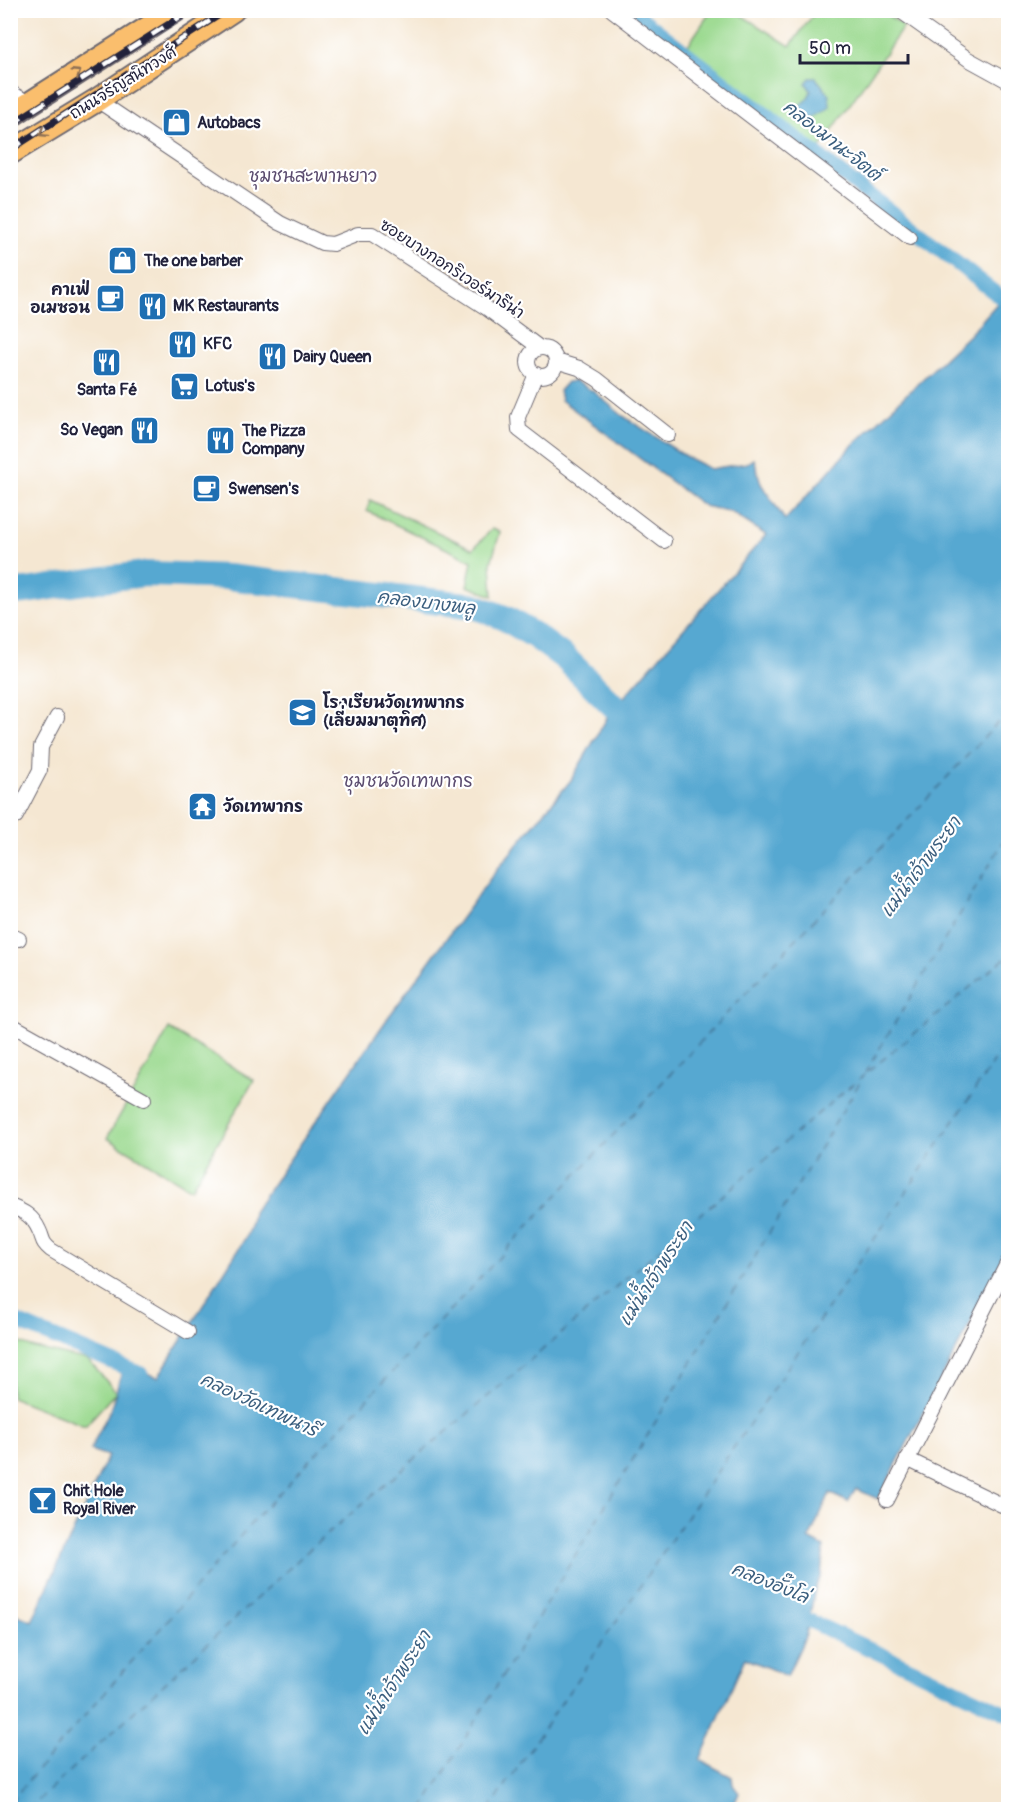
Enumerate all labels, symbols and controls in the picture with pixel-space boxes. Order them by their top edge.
scale bar [800,27,908,65]
text: 50 m [809,37,851,60]
street label: ถนนจรัญสนิทวงศ์ [65,40,181,124]
one-way arrow [71,69,82,80]
water label: คลองมานะจิตต์ [778,95,890,189]
shop icon: Autobacs [160,107,192,139]
place label: Autobacs [197,113,261,133]
one-way arrow [39,125,49,137]
district label: ชุมชนสะพานยาว [249,165,377,190]
street label: ซอยบางกอกริเวอร์มารีน่า [376,213,529,323]
shop icon: The one barber [107,245,139,277]
place label: The one barber [143,251,243,271]
place label: คาเฟ่ อเมซอน [30,279,90,318]
cafe icon: คาเฟ่ อเมซอน [95,283,127,315]
restaurant icon: MK Restaurants [136,290,168,322]
place label: MK Restaurants [173,296,280,316]
restaurant icon: KFC [166,328,198,360]
place label: KFC [203,334,232,354]
restaurant icon: Dairy Queen [256,341,288,373]
restaurant icon: Santa Fé [91,346,123,378]
place label: Dairy Queen [293,347,372,367]
supermarket icon: Lotus's [168,370,200,402]
place label: Lotus's [205,376,255,396]
place label: Santa Fé [77,380,138,400]
restaurant icon: So Vegan [128,414,160,446]
place label: So Vegan [60,420,123,440]
place label: The Pizza Company [241,421,306,459]
restaurant icon: The Pizza Company [205,424,237,456]
cafe icon: Swensen's [191,473,223,505]
place label: Swensen's [228,479,299,499]
water label: คลองบางพลู [376,586,477,622]
place label: โรงเรียนวัดเทพากร (เลี่ยมมาตุทิศ) [322,691,465,733]
school or university icon: โรงเรียนวัดเทพากร (เลี่ยมมาตุทิศ) [286,696,318,728]
district label: ชุมชนวัดเทพากร [343,770,473,795]
temple icon: วัดเทพากร [186,791,218,823]
place label: วัดเทพากร [223,797,303,817]
water label: แม่น้ำเจ้าพระยา [871,808,967,922]
water label: แม่น้ำเจ้าพระยา [609,1213,699,1331]
water label: คลองวัดเทพนารี [197,1368,325,1444]
place label: Chit Hole Royal River [63,1481,136,1519]
bar icon: Chit Hole Royal River [26,1484,58,1516]
water label: คลองอั๊งโล่ [728,1552,817,1610]
water label: แม่น้ำเจ้าพระยา [347,1622,437,1740]

